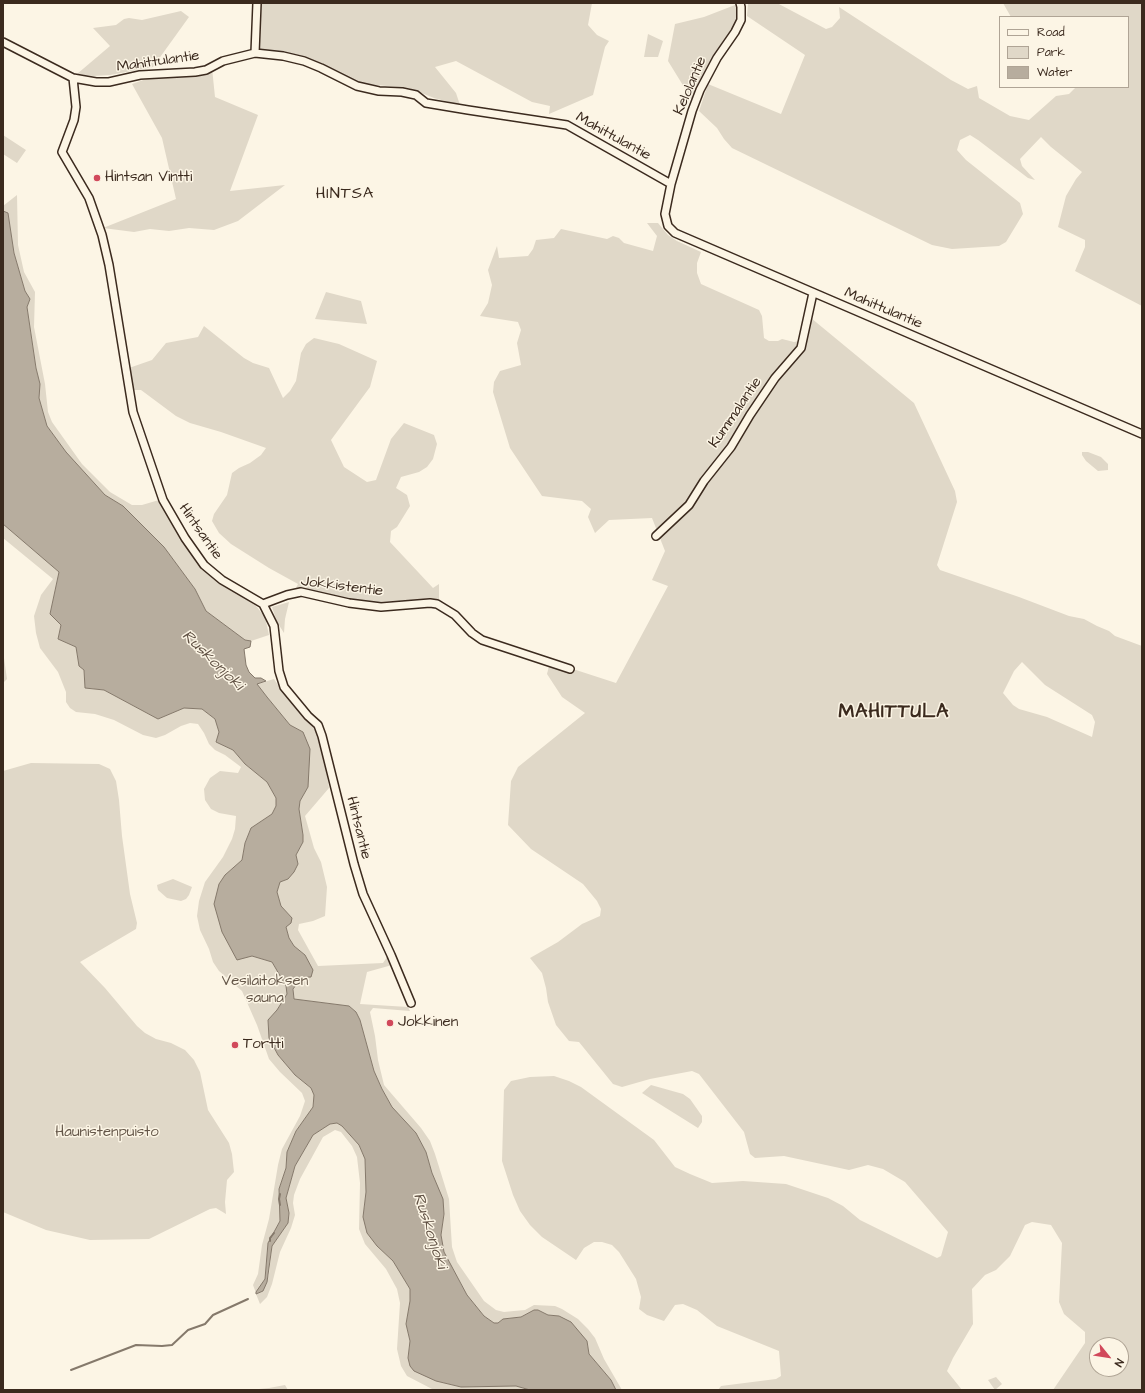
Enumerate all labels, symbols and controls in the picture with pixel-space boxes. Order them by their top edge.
legend [999,16,1129,88]
text: Road [1037,24,1065,41]
text: Park [1037,44,1065,61]
street label: Mahittulantie [115,47,201,77]
street label: Kelolantie [671,54,711,118]
text: Water [1037,64,1072,81]
street label: Mahittulantie [572,109,654,165]
place label: Hintsan Vintti [105,169,192,187]
marker: Hintsan Vintti [92,173,102,183]
district label: HINTSA [316,185,374,205]
street label: Mahittulantie [841,284,925,334]
street label: Kummalantie [706,374,766,452]
street label: Hintsantie [174,501,226,563]
street label: Jokkistentie [300,573,384,601]
water label: Ruskonjoki [177,627,247,695]
district label: MAHITTULA [839,702,949,724]
street label: Hintsantie [342,795,374,861]
park label: Vesilaitoksen sauna [222,973,308,1008]
place label: Jokkinen [398,1014,458,1032]
marker: Jokkinen [385,1018,395,1028]
place label: Tortti [243,1036,283,1054]
marker: Tortti [230,1040,240,1050]
park label: Haunistenpuisto [55,1124,159,1142]
water label: Ruskonjoki [408,1191,450,1271]
north arrow [1089,1337,1129,1377]
text: N [1111,1356,1127,1369]

